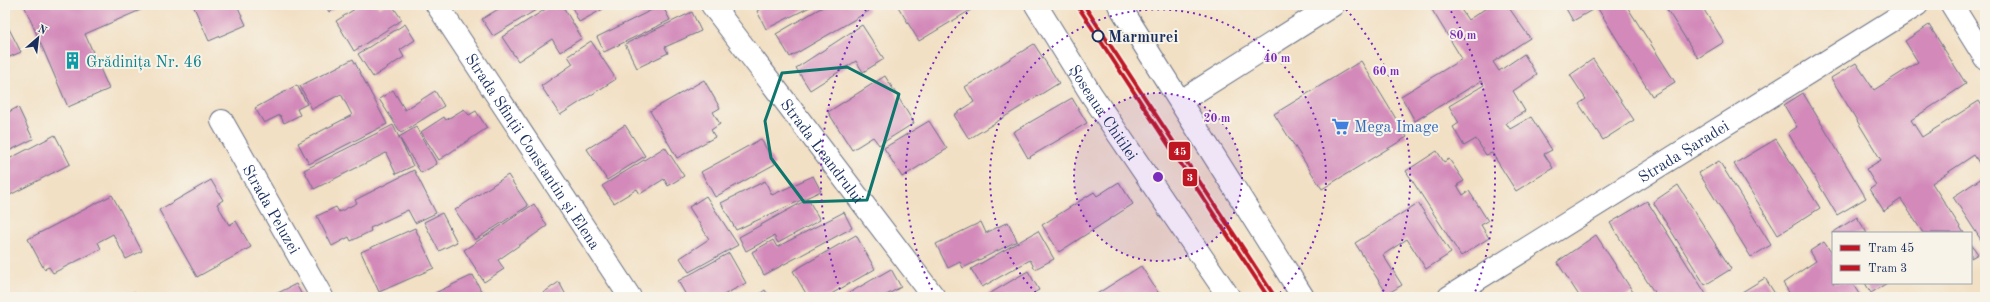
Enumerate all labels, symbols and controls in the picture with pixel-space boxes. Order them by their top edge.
north arrow [18,18,58,58]
text: N [36,24,49,38]
marker: Marmurei [1091,29,1105,43]
place label: Marmurei [1108,30,1178,46]
text: 80 m [1450,30,1477,42]
building icon: Grădinița Nr. 46 [63,51,83,71]
street label: Strada Sfinții Constantin și Elena [461,51,602,253]
text: 40 m [1264,53,1291,65]
place label: Grădinița Nr. 46 [86,55,202,72]
street label: Șoseaua Chitilei [1064,63,1140,164]
text: 60 m [1373,66,1400,78]
street label: Strada Leandrului [777,97,866,207]
text: 20 m [1204,113,1231,125]
supermarket icon: Mega Image [1331,116,1351,136]
street label: Strada Șaradei [1636,119,1732,187]
place label: Mega Image [1354,120,1439,136]
line badge: 45 [1168,141,1191,161]
text: 45 [1174,147,1186,158]
street label: Strada Peluzei [239,162,302,257]
line badge: 3 [1182,168,1198,187]
centre of rings [1151,170,1165,184]
text: 3 [1187,173,1193,184]
legend [1832,232,1972,284]
text: Tram 45 [1868,242,1914,255]
text: Tram 3 [1868,263,1907,275]

